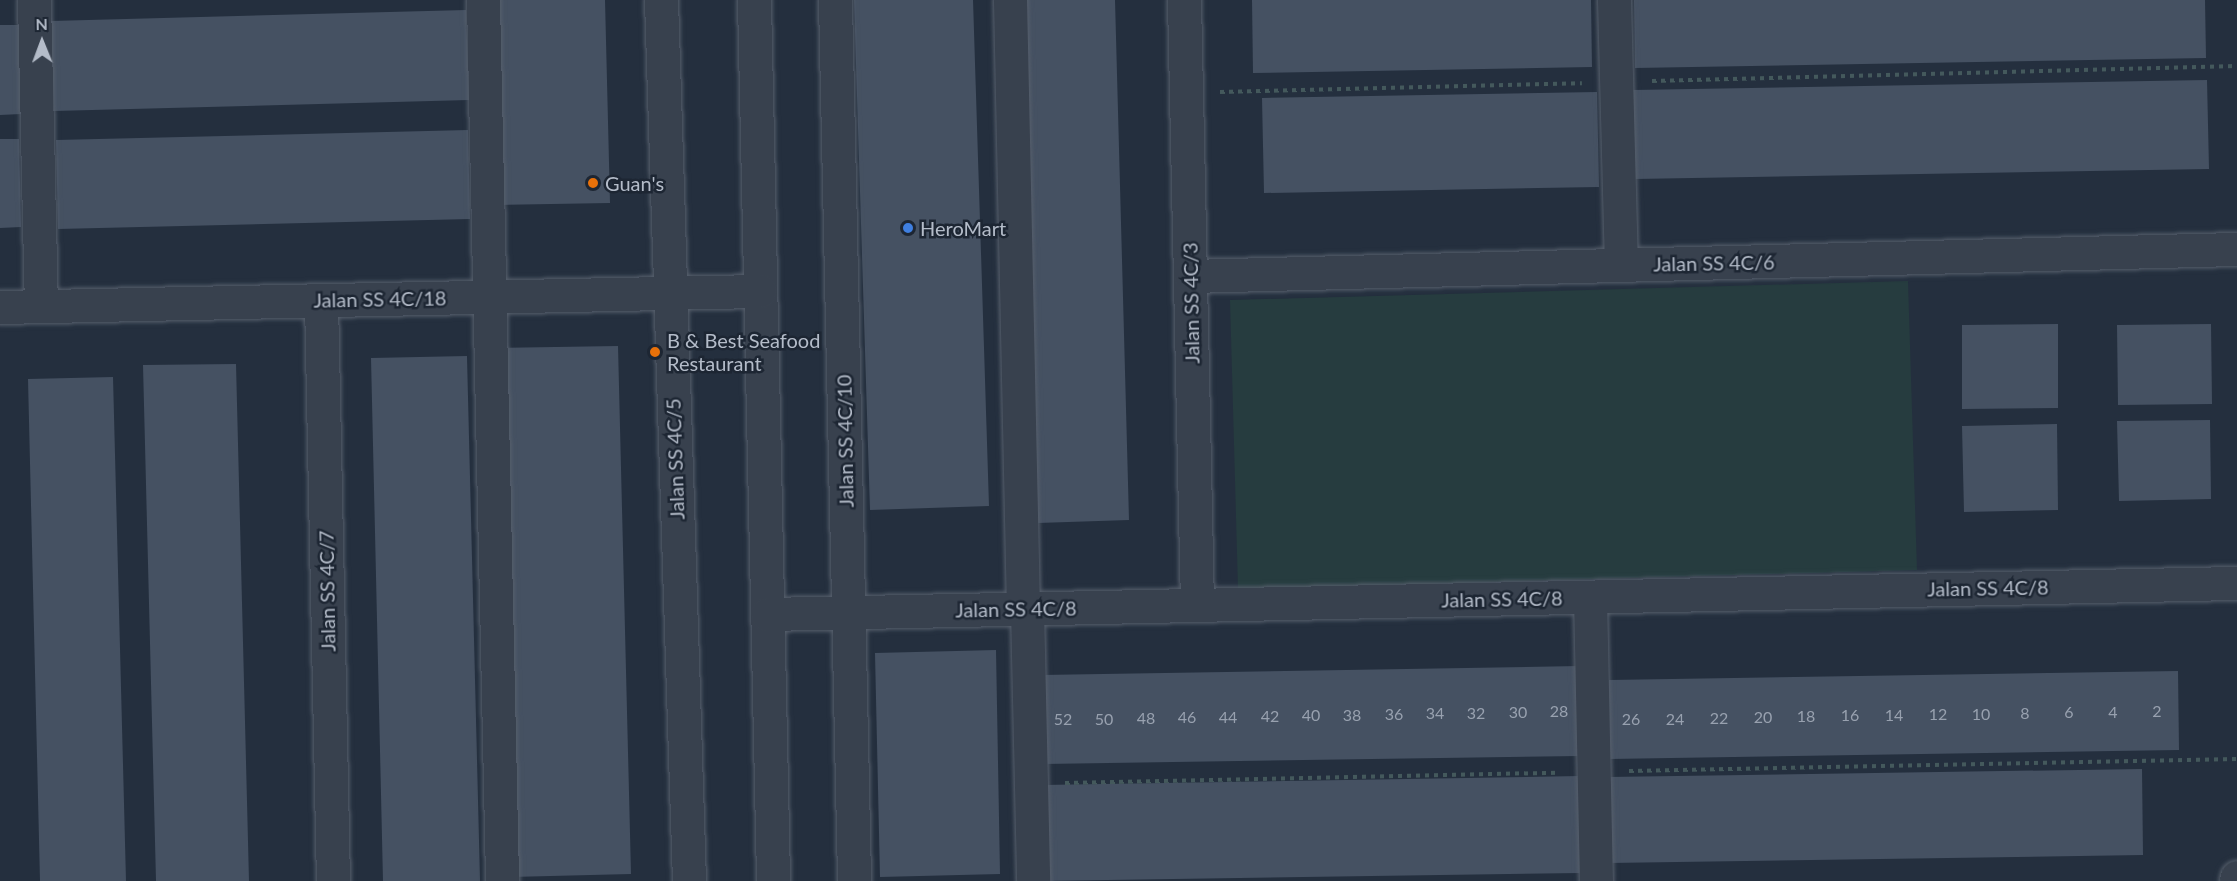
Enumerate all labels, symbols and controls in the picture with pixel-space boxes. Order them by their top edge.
north arrow [12,12,72,72]
text: N [35,14,48,33]
place label: Guan's [605,171,664,195]
marker: Guan's [586,176,600,190]
place label: HeroMart [920,216,1006,240]
marker: HeroMart [901,221,915,235]
street label: Jalan SS 4C/3 [1178,242,1204,364]
street label: Jalan SS 4C/6 [1653,250,1775,276]
street label: Jalan SS 4C/18 [313,286,447,312]
place label: B & Best Seafood Restaurant [667,328,820,375]
marker: B & Best Seafood Restaurant [648,345,662,359]
street label: Jalan SS 4C/10 [832,374,858,508]
street label: Jalan SS 4C/5 [661,398,689,520]
street label: Jalan SS 4C/7 [314,530,340,652]
street label: Jalan SS 4C/8 [1927,575,2049,601]
street label: Jalan SS 4C/8 [1441,586,1563,612]
street label: Jalan SS 4C/8 [955,596,1077,622]
house number: 28 [1550,701,1568,721]
house number: 2 [2152,701,2162,721]
house number: 30 [1509,702,1527,722]
house number: 6 [2064,702,2074,722]
house number: 4 [2108,702,2118,722]
house number: 34 [1426,703,1444,723]
house number: 32 [1467,703,1485,723]
house number: 8 [2020,703,2030,723]
house number: 36 [1385,704,1403,724]
house number: 12 [1929,704,1947,724]
house number: 10 [1972,704,1990,724]
house number: 40 [1302,705,1320,725]
house number: 38 [1343,705,1361,725]
house number: 16 [1841,705,1859,725]
house number: 14 [1885,705,1903,725]
house number: 42 [1261,706,1279,726]
house number: 18 [1797,706,1815,726]
house number: 46 [1178,707,1196,727]
house number: 44 [1219,707,1237,727]
house number: 20 [1754,707,1772,727]
house number: 48 [1137,708,1155,728]
house number: 22 [1710,708,1728,728]
house number: 52 [1054,709,1072,729]
house number: 50 [1095,709,1113,729]
house number: 26 [1622,709,1640,729]
house number: 24 [1666,709,1684,729]

